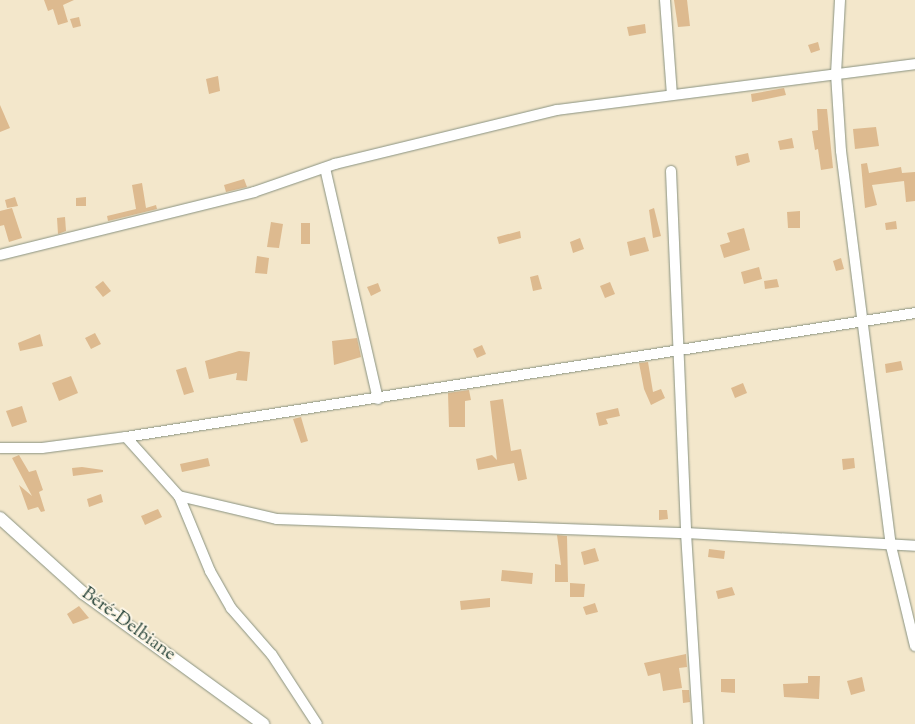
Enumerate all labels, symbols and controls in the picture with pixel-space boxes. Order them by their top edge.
street label: Béré-Delbiane [77,584,179,666]

